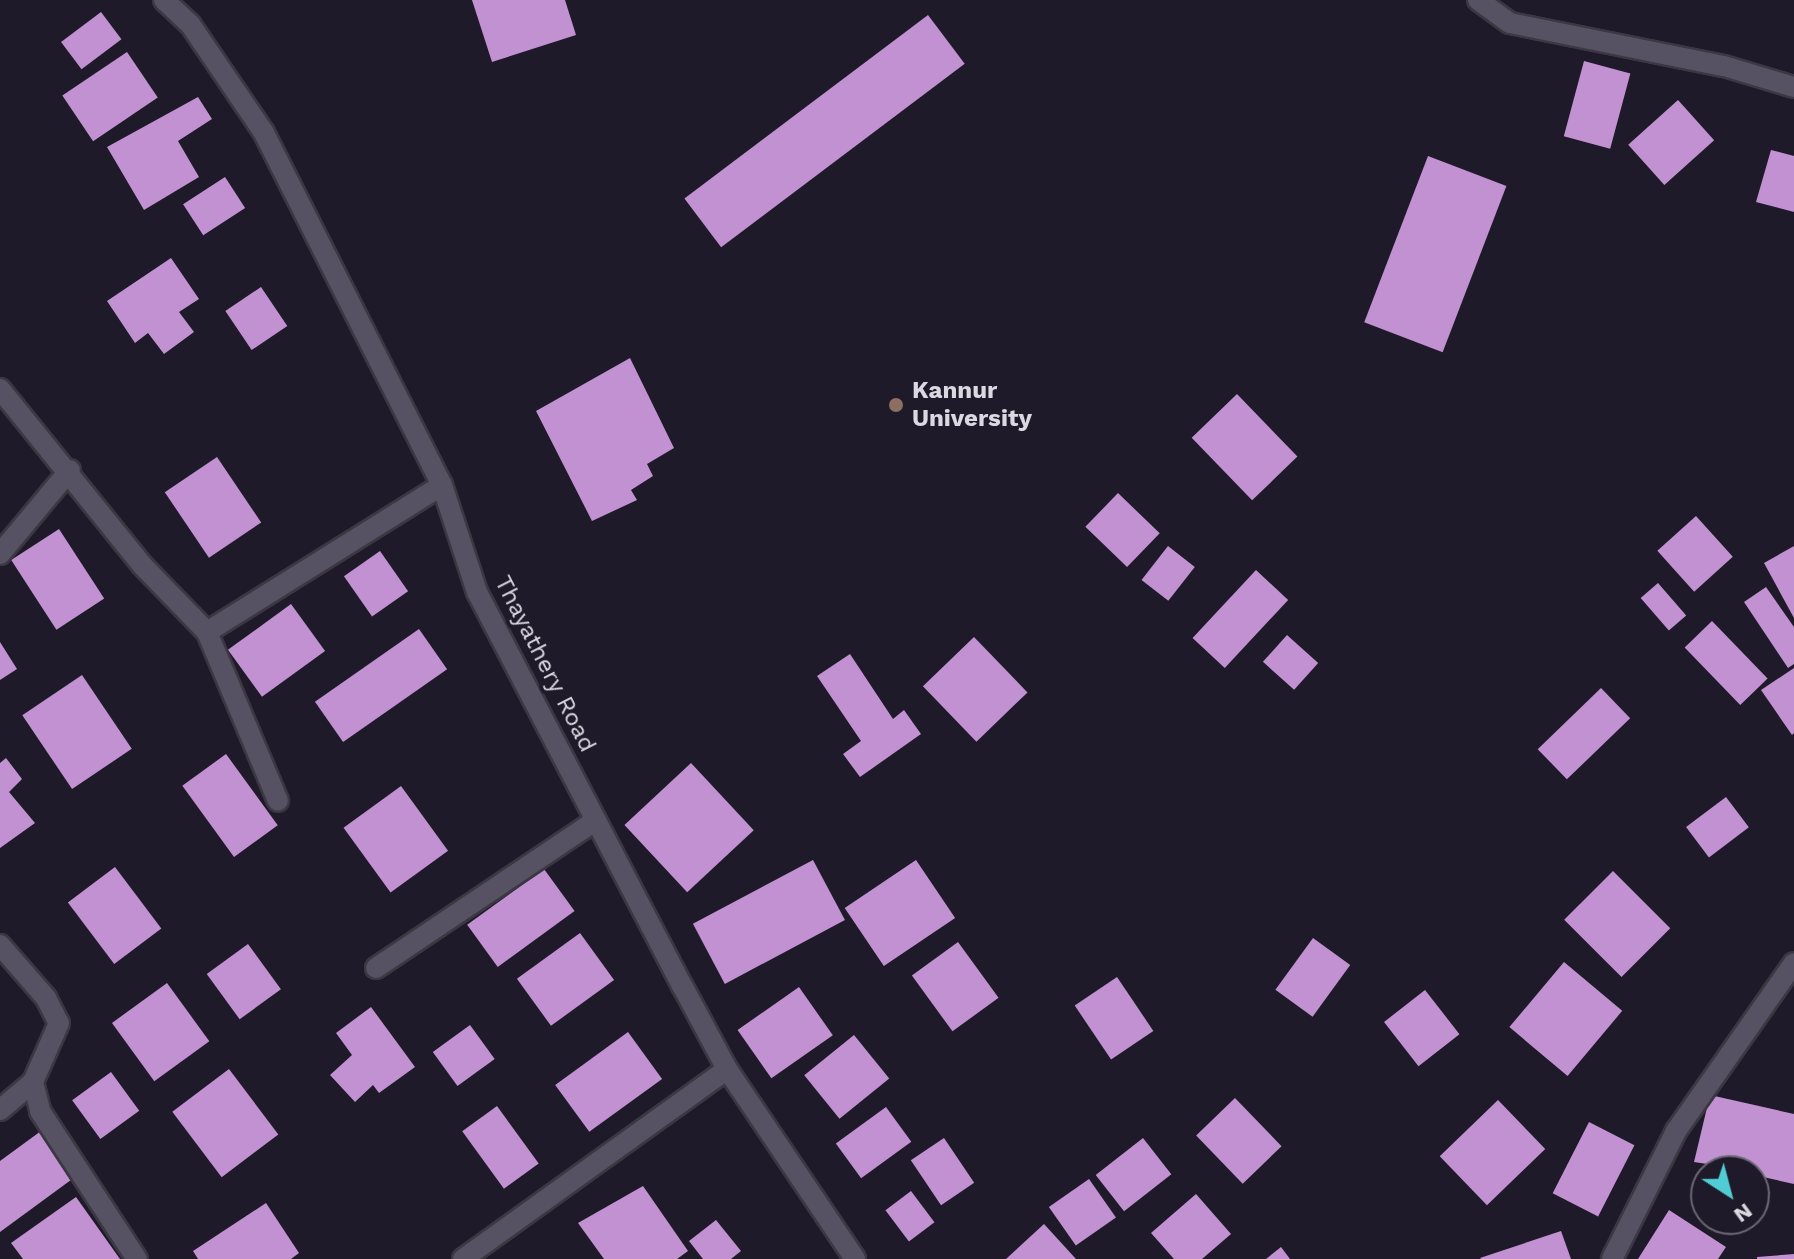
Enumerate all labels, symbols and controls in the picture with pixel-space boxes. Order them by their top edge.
place label: Kannur University [912,377,1032,433]
marker: Kannur University [887,396,905,414]
street label: Thayathery Road [488,571,602,757]
north arrow [1690,1155,1770,1235]
text: N [1729,1198,1757,1228]

